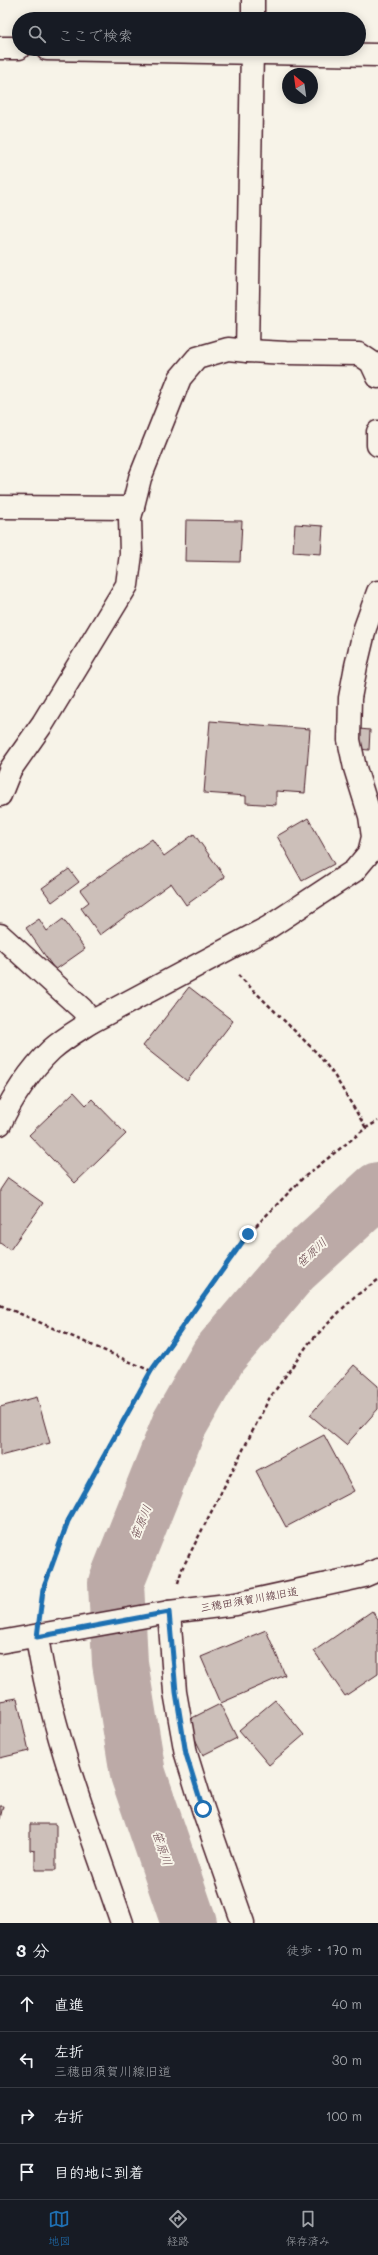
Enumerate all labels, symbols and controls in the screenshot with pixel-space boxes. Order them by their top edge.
search box [12,12,366,56]
icon: search [26,23,48,45]
text: ここで検索 [58,25,133,45]
north arrow [282,68,318,104]
route end [239,1225,257,1243]
water label: 笹原川 [292,1234,330,1270]
water label: 笹原川 [126,1502,154,1542]
street label: 三穂田須賀川線旧道 [199,1583,299,1615]
route start [194,1800,212,1818]
water label: 笹原川 [150,1828,176,1868]
text: 3 分 [16,1939,49,1961]
text: 徒歩 · 170 m [286,1941,362,1958]
icon: ahead [16,1993,38,2015]
text: 直進 [54,1994,84,2014]
text: 40 m [332,1995,362,2012]
text: 左折 [54,2041,84,2061]
icon: left [16,2049,38,2071]
text: 30 m [332,2051,362,2068]
text: 三穂田須賀川線旧道 [54,2062,171,2079]
icon: right [16,2105,38,2127]
text: 右折 [54,2106,84,2126]
text: 100 m [326,2107,362,2124]
icon: arrive [16,2161,38,2183]
text: 目的地に到着 [54,2162,144,2182]
tab: 地図 [48,2208,70,2248]
tab: 経路 [167,2208,189,2248]
tab: 保存済み [286,2208,330,2248]

